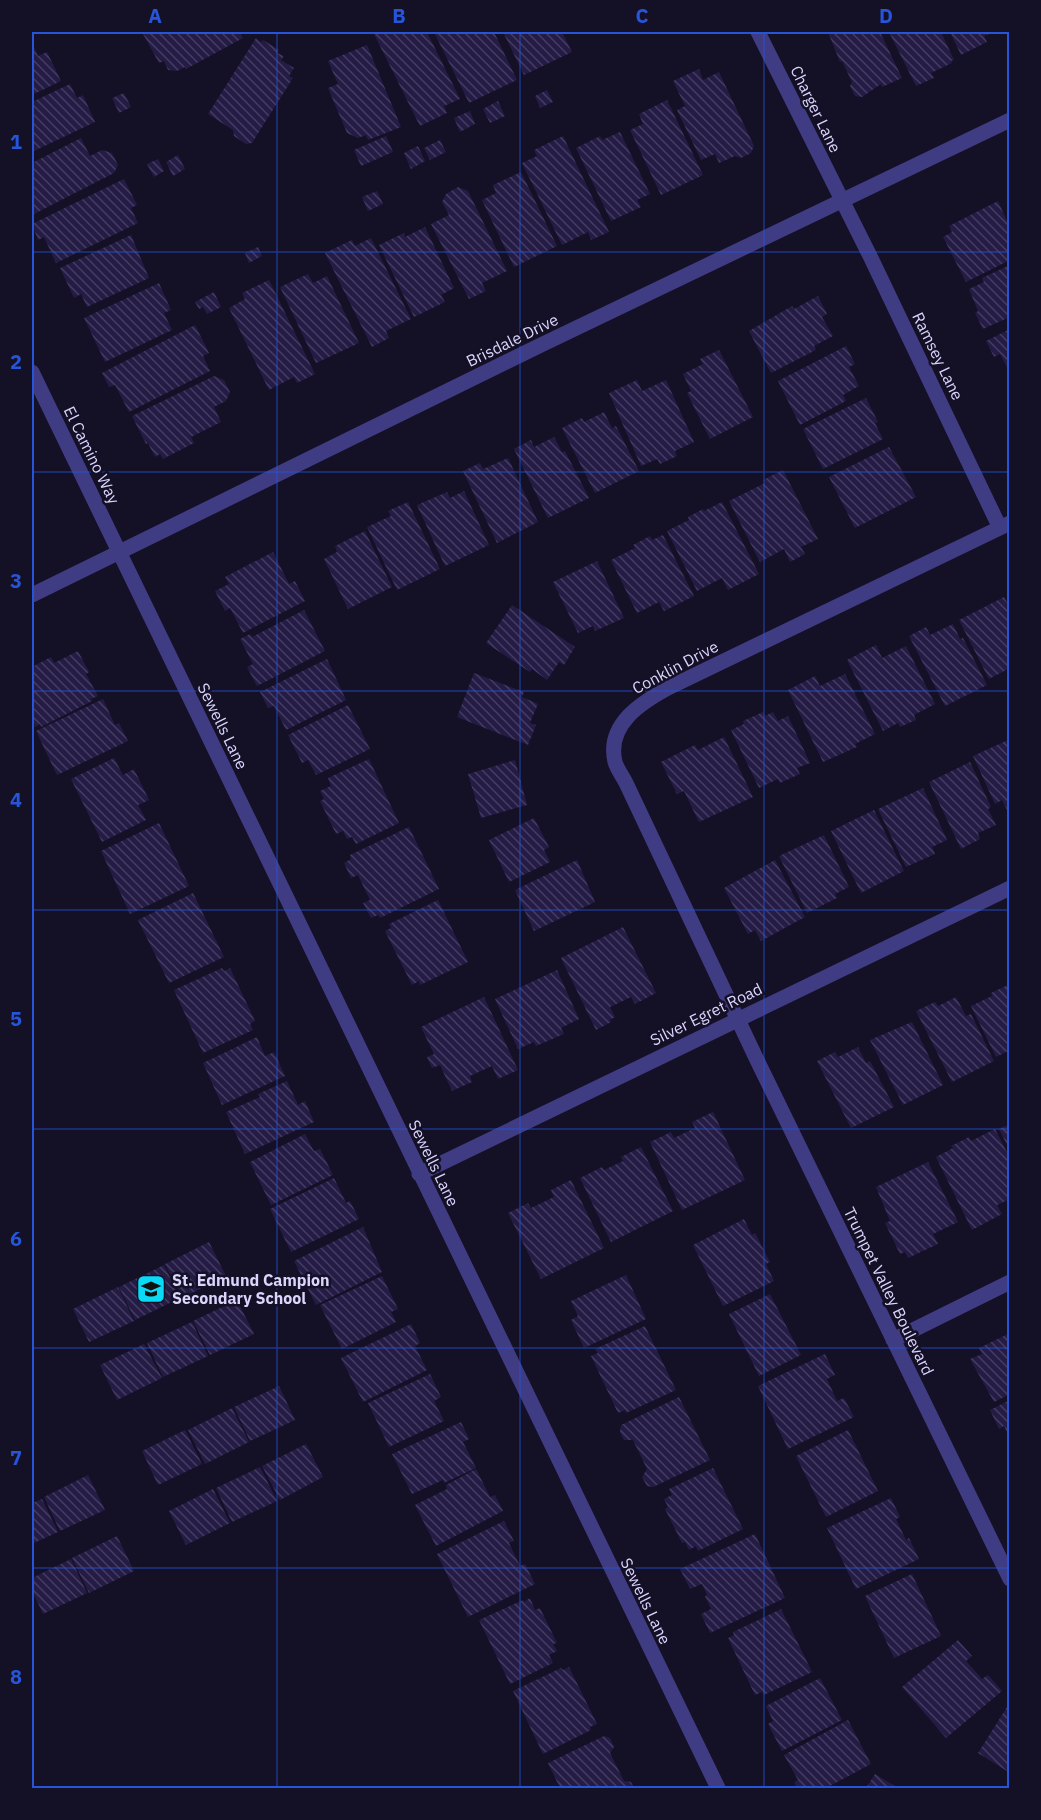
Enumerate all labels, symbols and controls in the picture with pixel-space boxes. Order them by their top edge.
text: A [148,2,162,29]
text: B [392,2,406,29]
text: C [635,2,649,29]
text: D [879,2,893,29]
street label: Charger Lane [786,62,846,156]
text: 1 [10,128,22,155]
street label: Brisdale Drive [463,309,562,371]
street label: Ramsey Lane [908,309,968,403]
text: 2 [10,348,22,375]
street label: El Camino Way [60,403,124,507]
text: 3 [10,567,22,594]
street label: Conklin Drive [628,636,722,698]
street label: Sewells Lane [193,680,253,773]
text: 4 [10,786,22,813]
street label: Silver Egret Road [647,978,765,1050]
text: 5 [10,1005,22,1032]
street label: Sewells Lane [404,1117,464,1210]
street label: Trumpet Valley Boulevard [840,1204,938,1378]
text: 6 [10,1225,22,1252]
place label: St. Edmund Campion Secondary School [172,1270,330,1308]
school or university icon: St. Edmund Campion Secondary School [135,1273,167,1305]
text: 7 [10,1444,22,1471]
street label: Sewells Lane [616,1555,676,1648]
text: 8 [10,1663,22,1690]

